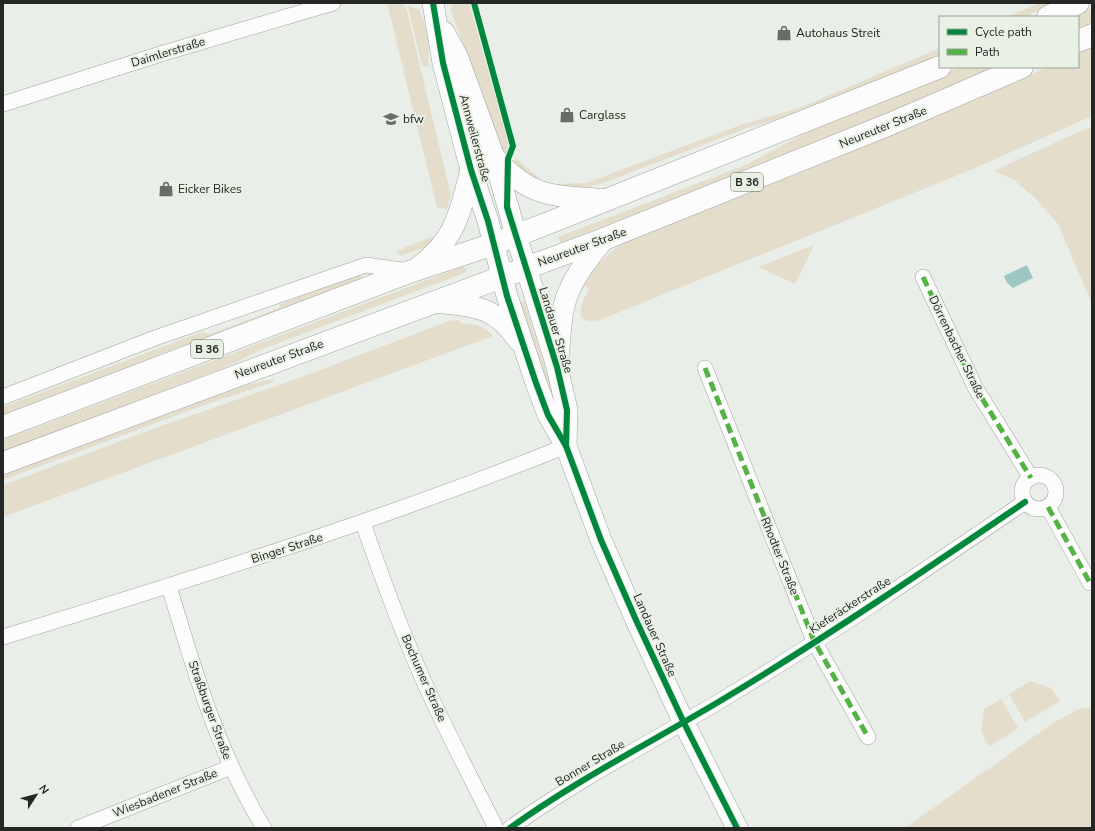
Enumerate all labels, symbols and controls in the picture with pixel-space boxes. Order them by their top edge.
legend [939,16,1079,68]
shop icon: Autohaus Streit [775,24,793,42]
text: Cycle path [975,24,1032,40]
place label: Autohaus Streit [796,25,881,41]
street label: Daimlerstraße [129,33,207,71]
text: Path [975,44,1000,60]
street label: Annweilerstraße [456,93,494,183]
street label: Neureuter Straße [837,102,929,152]
shop icon: Carglass [558,106,576,124]
place label: Carglass [579,107,626,123]
school or university icon: bfw [382,110,400,128]
place label: bfw [403,111,424,127]
road number: B 36 [731,173,763,191]
shop icon: Eicker Bikes [157,180,175,198]
place label: Eicker Bikes [178,181,242,197]
street label: Neureuter Straße [535,224,629,270]
street label: Landauer Straße [535,285,577,375]
street label: Dörrenbacher Straße [925,293,989,401]
street label: Neureuter Straße [232,336,326,382]
road number: B 36 [191,340,223,358]
street label: Rhodter Straße [757,515,803,597]
street label: Binger Straße [249,529,325,567]
street label: Kieferäckerstraße [806,573,894,637]
street label: Landauer Straße [629,591,681,679]
street label: Bochumer Straße [398,632,450,724]
street label: Straßburger Straße [185,658,235,762]
street label: Bonner Straße [552,736,628,790]
street label: Wiesbadener Straße [110,765,220,821]
north arrow [16,775,56,815]
text: N [35,782,52,797]

